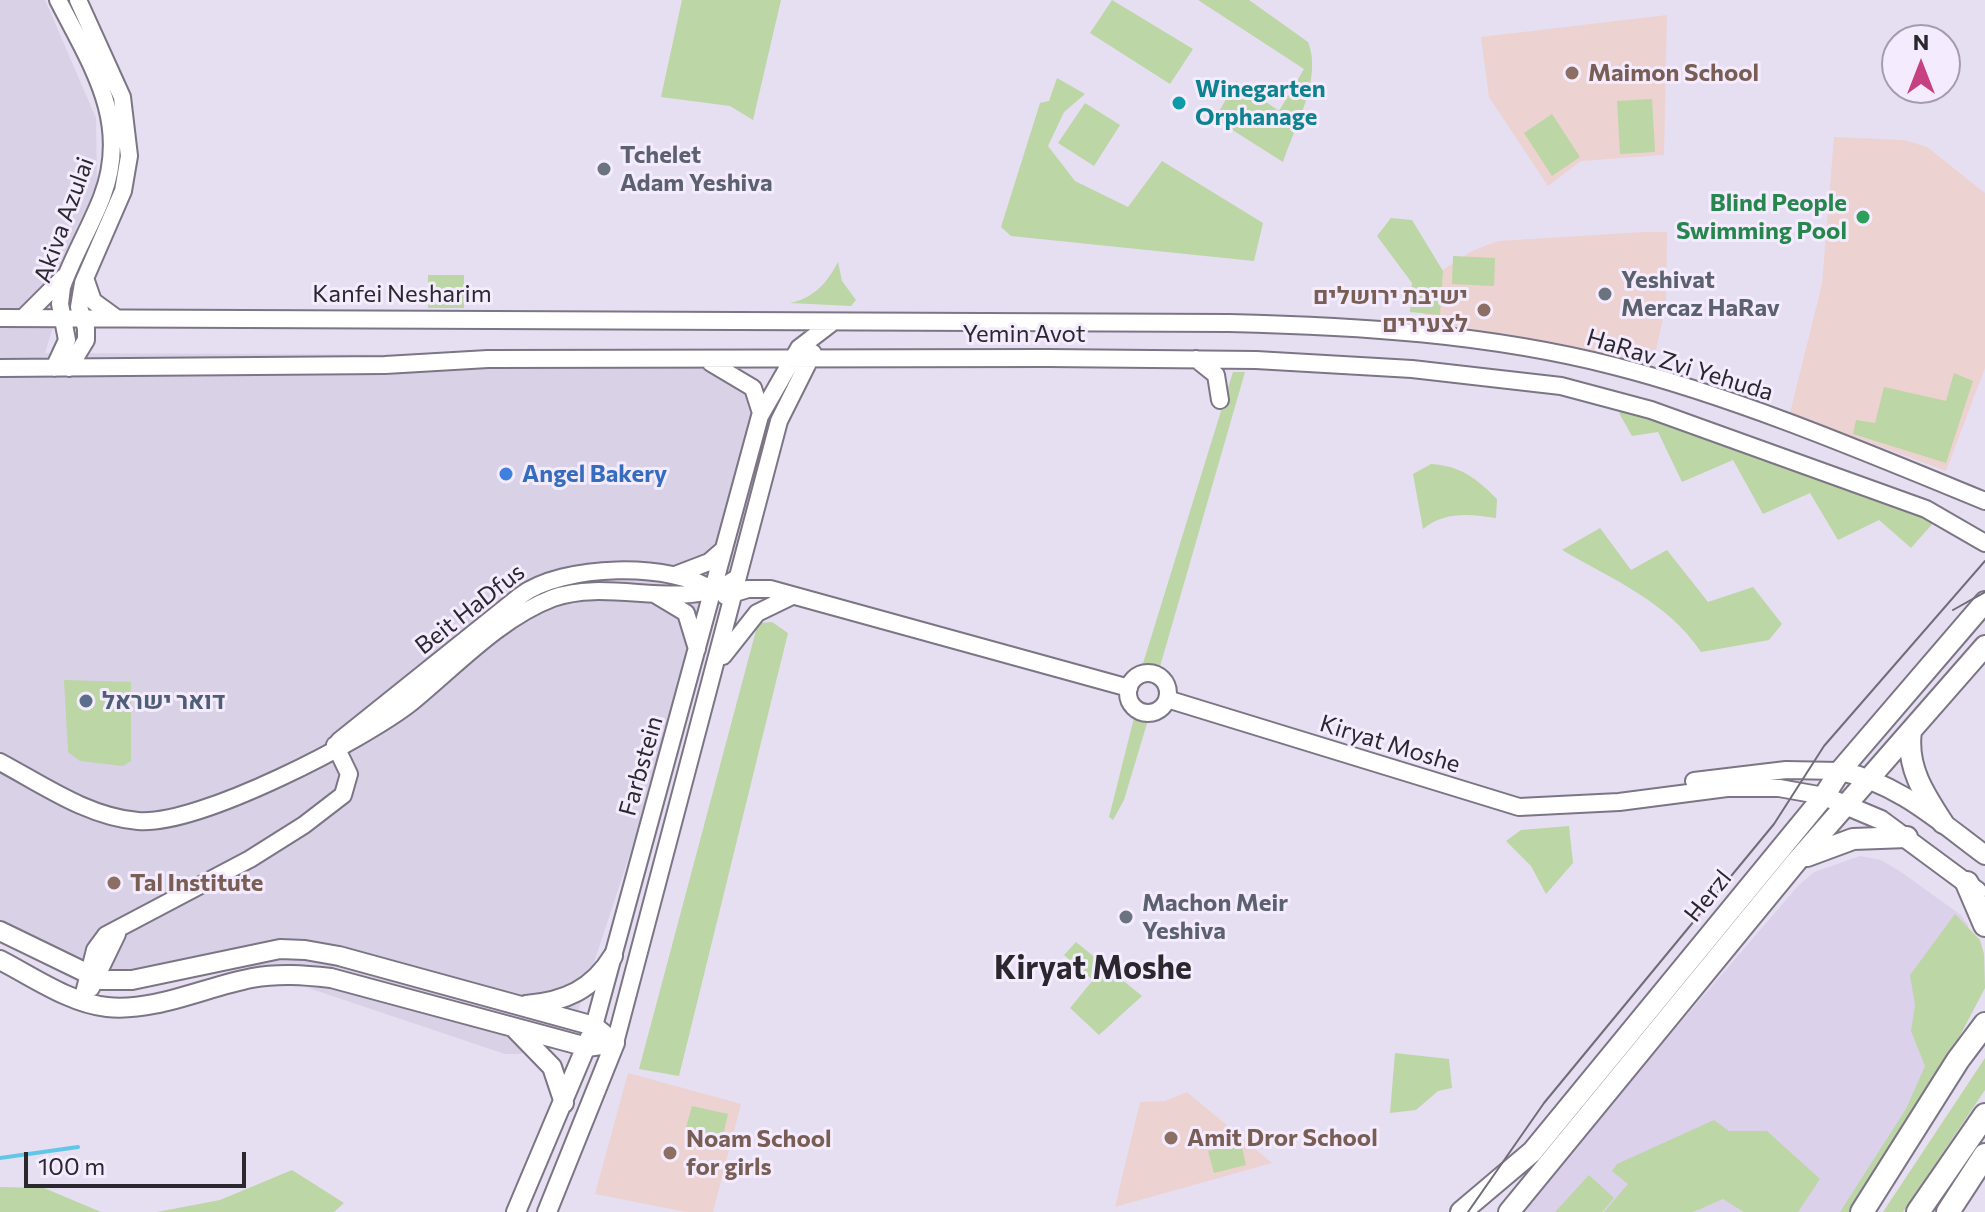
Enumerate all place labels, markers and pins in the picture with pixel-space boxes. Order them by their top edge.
place label: Maimon School [1588,59,1759,87]
marker: Maimon School [1563,64,1581,82]
place label: Winegarten Orphanage [1195,75,1326,131]
marker: Winegarten Orphanage [1170,94,1188,112]
place label: Tchelet Adam Yeshiva [620,141,773,197]
marker: Tchelet Adam Yeshiva [595,160,613,178]
place label: Blind People Swimming Pool [1676,189,1847,245]
marker: Blind People Swimming Pool [1854,208,1872,226]
place label: Yeshivat Mercaz HaRav [1621,266,1780,322]
place label: ישיבת ירושלים לצעירים [1313,282,1468,338]
marker: Yeshivat Mercaz HaRav [1596,285,1614,303]
marker: ישיבת ירושלים לצעירים [1475,301,1493,319]
place label: Angel Bakery [522,460,667,488]
marker: Angel Bakery [497,465,515,483]
place label: דואר ישראל [102,687,225,715]
marker: דואר ישראל [77,692,95,710]
place label: Tal Institute [130,869,263,897]
marker: Tal Institute [105,874,123,892]
place label: Machon Meir Yeshiva [1142,889,1288,945]
marker: Machon Meir Yeshiva [1117,908,1135,926]
place label: Amit Dror School [1187,1124,1378,1152]
place label: Noam School for girls [686,1125,832,1181]
marker: Amit Dror School [1162,1129,1180,1147]
marker: Noam School for girls [661,1144,679,1162]

